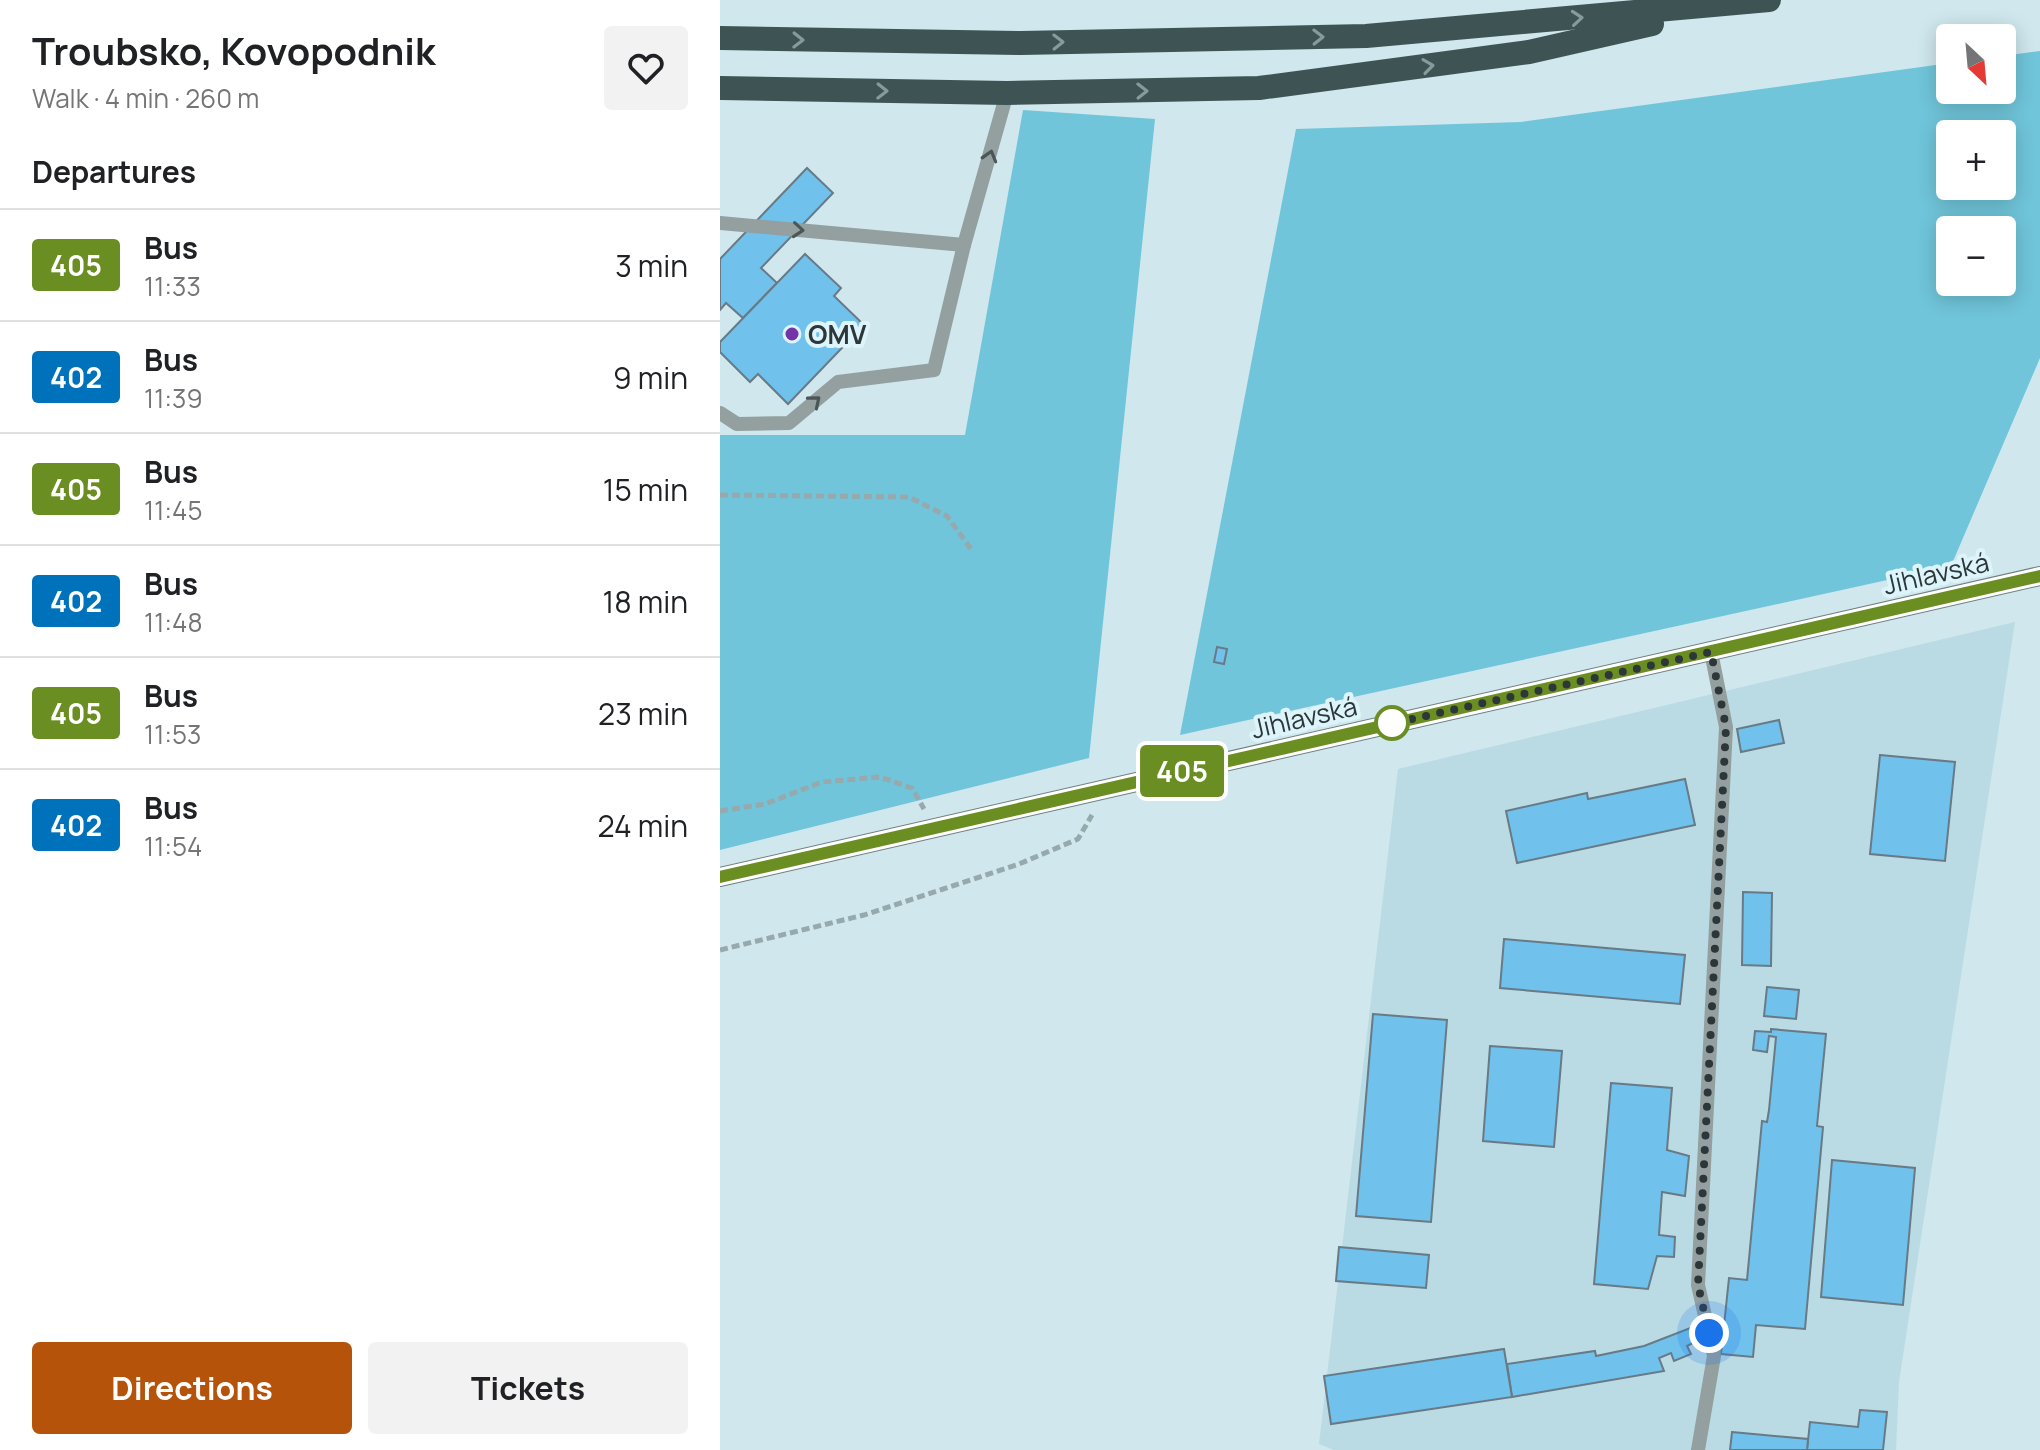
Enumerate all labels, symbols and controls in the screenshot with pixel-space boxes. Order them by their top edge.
one-way arrow [1571,9,1584,26]
text: Troubsko, Kovopodnik [32,24,435,76]
north arrow [1936,24,2016,104]
map controls [1936,24,2016,296]
button: heart [604,26,688,110]
one-way arrow [1312,29,1325,46]
one-way arrow [792,31,805,49]
one-way arrow [1052,33,1065,51]
one-way arrow [1422,57,1435,74]
text: Walk · 4 min · 260 m [32,80,259,116]
one-way arrow [1136,82,1149,99]
one-way arrow [876,83,889,100]
button: + [1936,120,2016,200]
one-way arrow [980,149,997,163]
text: Departures [32,151,196,192]
button: − [1936,216,2016,296]
one-way arrow [792,221,805,238]
text: Bus [144,227,198,268]
text: 3 min [615,245,688,286]
text: 405 [50,246,102,284]
text: 11:33 [144,268,201,304]
place label: OMV [808,316,867,352]
marker: OMV [783,325,801,343]
text: Bus [144,339,198,380]
text: 9 min [613,357,688,398]
text: 402 [50,358,102,396]
text: 11:39 [144,380,203,416]
one-way arrow [806,397,821,411]
text: Bus [144,451,198,492]
text: 15 min [603,469,688,510]
text: 405 [50,470,102,508]
text: 11:45 [144,492,202,528]
street label: Jihlavská [1880,543,1992,603]
text: Bus [144,563,198,604]
text: 18 min [603,581,688,622]
text: 402 [50,582,102,620]
text: 11:48 [144,604,202,640]
text: Bus [144,675,198,716]
street label: Jihlavská [1248,687,1360,747]
text: 23 min [598,693,688,734]
text: 405 [50,694,102,732]
unlabelled marker [1375,706,1409,740]
text: 11:53 [144,716,201,752]
line badge: 405 [1136,745,1228,797]
text: 405 [1156,752,1208,790]
text: Bus [144,787,198,828]
text: 24 min [598,805,688,846]
text: 402 [50,806,102,844]
text: 11:54 [144,828,202,864]
your location [1689,1313,1729,1353]
button: Directions [32,1342,352,1434]
button: Tickets [368,1342,688,1434]

